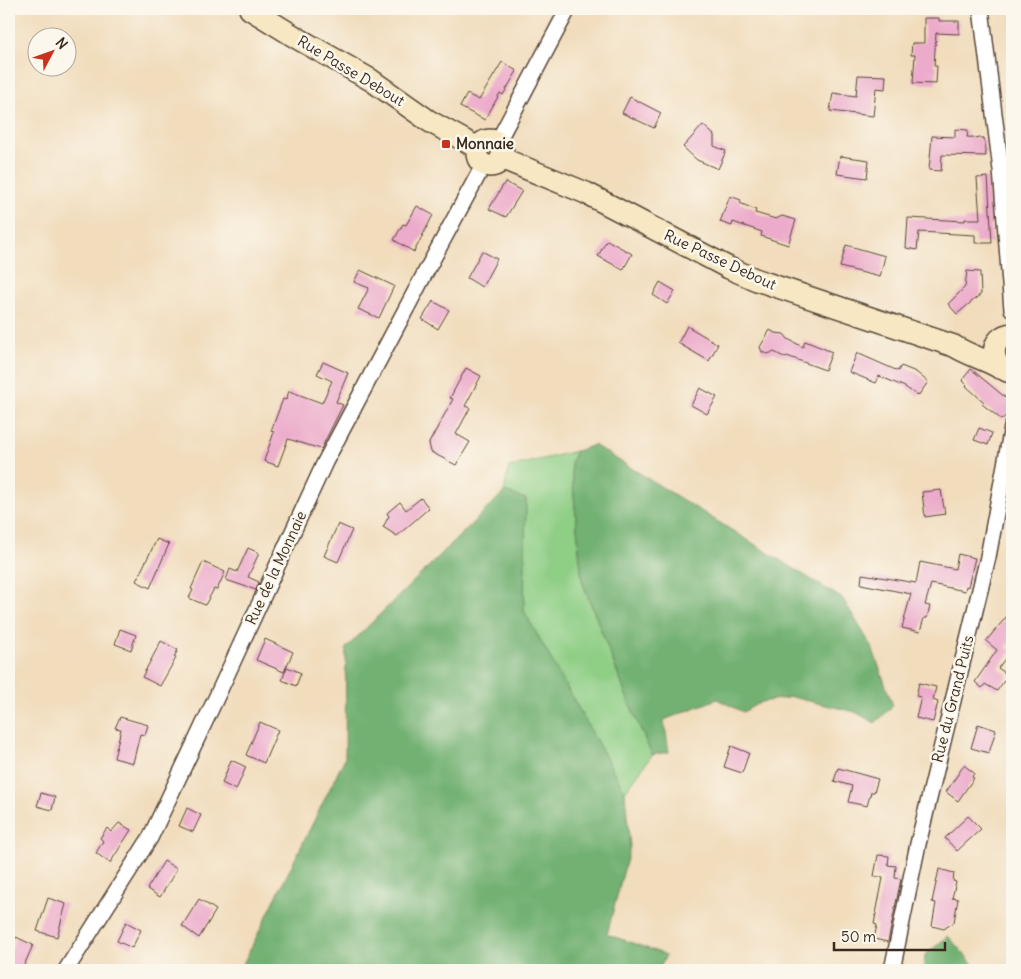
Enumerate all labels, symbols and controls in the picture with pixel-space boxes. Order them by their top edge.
north arrow [28,28,78,78]
street label: Rue Passe Debout [294,31,408,110]
text: N [52,34,72,53]
place label: Monnaie [456,134,514,153]
marker: Monnaie [440,138,452,150]
street label: Rue Passe Debout [661,225,779,294]
street label: Rue de la Monnaie [241,508,310,628]
street label: Rue du Grand Puits [928,633,978,764]
scale bar [834,919,945,951]
text: 50 m [841,927,876,946]

